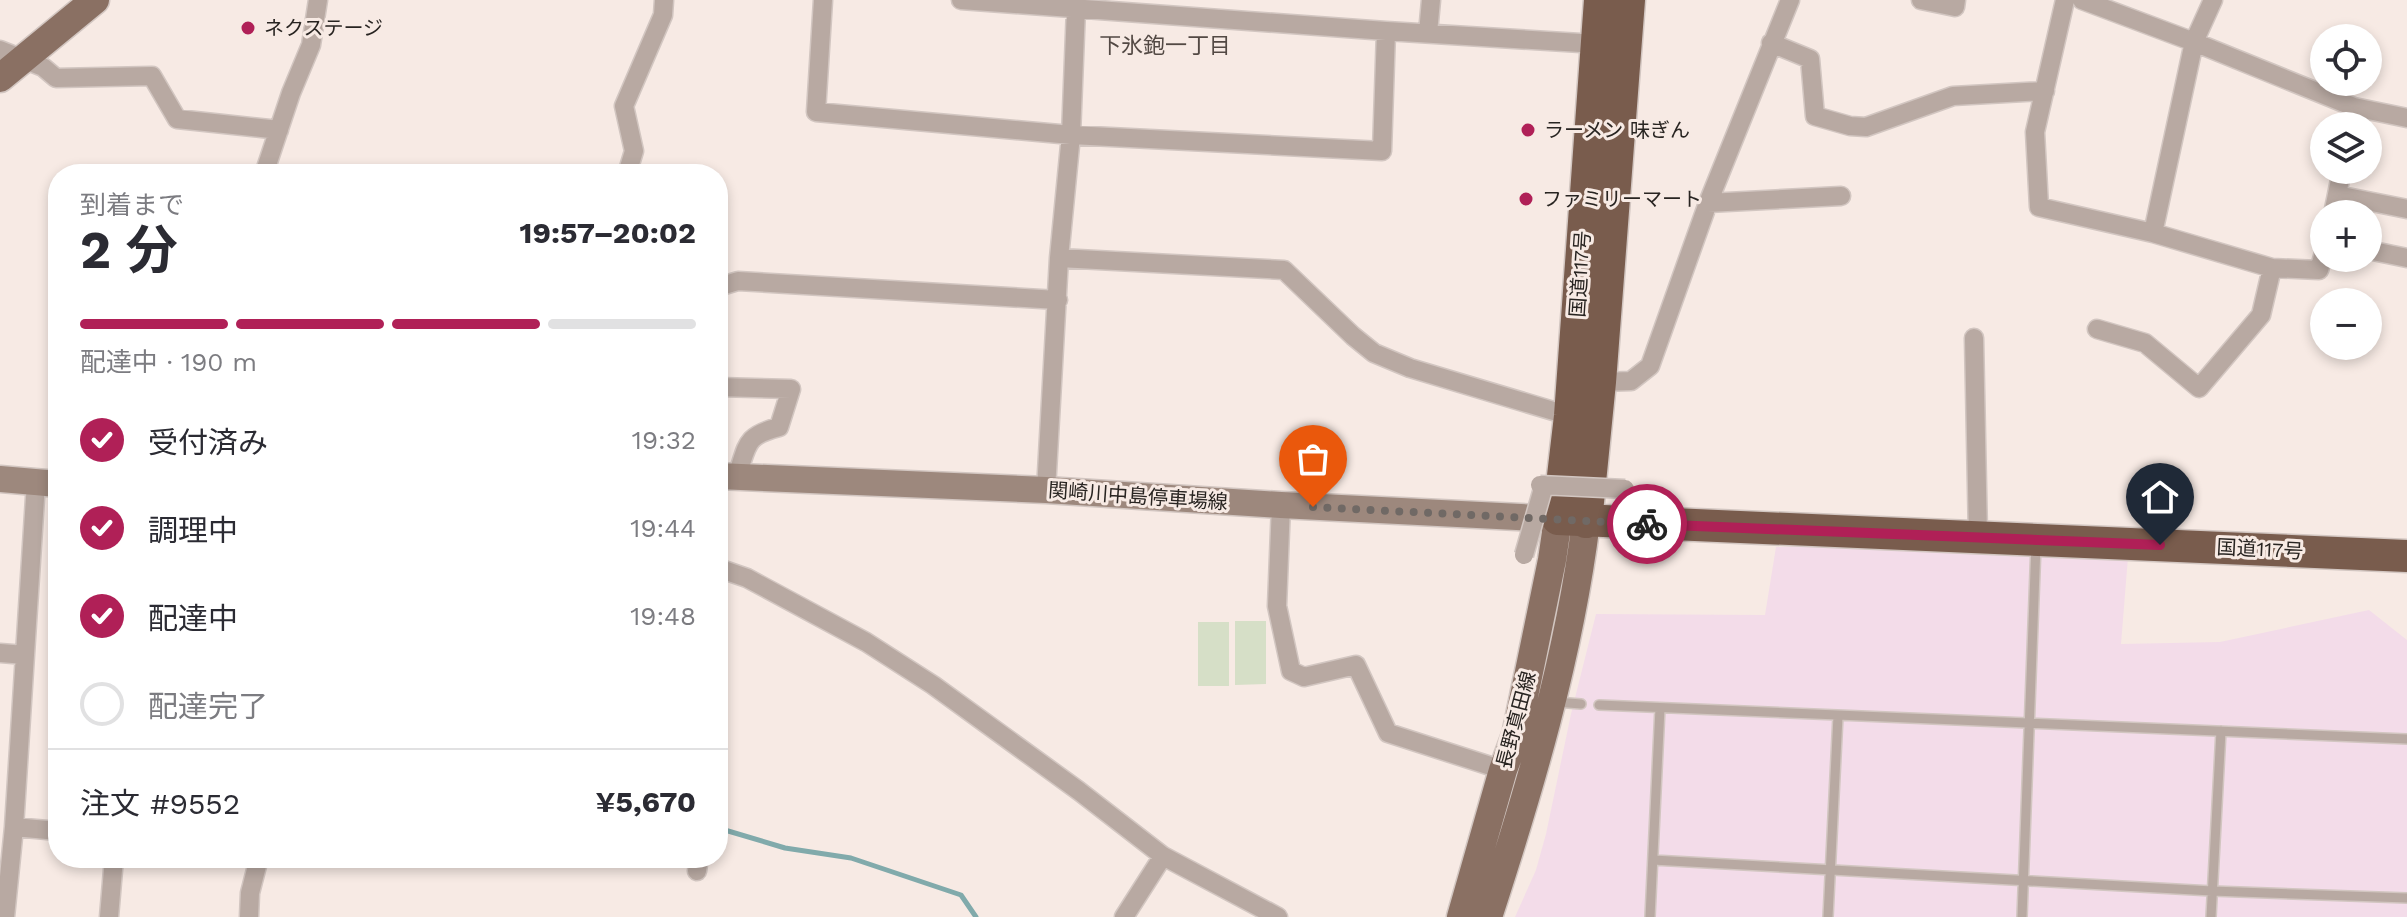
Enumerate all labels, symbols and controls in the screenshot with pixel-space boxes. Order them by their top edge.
place label: ネクステージ [264,16,383,40]
marker: ネクステージ [239,19,257,37]
map controls [2310,24,2382,360]
button: locate [2310,24,2382,96]
district label: 下氷鉋一丁目 [1099,33,1231,58]
button: layers [2310,112,2382,184]
place label: ラーメン 味ぎん [1544,118,1690,142]
marker: ラーメン 味ぎん [1519,121,1537,139]
place label: ファミリーマート [1542,187,1702,211]
text: 到着まで [80,190,184,220]
marker: ファミリーマート [1517,190,1535,208]
button: + [2310,200,2382,272]
text: 19:57–20:02 [520,215,696,250]
text: 2 分 [80,220,178,281]
street label: 国道117号 [1565,230,1595,318]
button: − [2310,288,2382,360]
text: 配達中 · 190 m [80,347,257,377]
icon: check [80,418,124,462]
text: 受付済み [148,425,268,460]
text: 19:32 [632,425,696,455]
pin [1279,425,1347,507]
icon: bag [1291,437,1335,481]
pin [2126,463,2194,545]
icon: home [2138,475,2182,519]
street label: 関崎川中島停車場線 [1047,478,1229,514]
courier [1607,484,1687,564]
icon: bike [1625,502,1669,546]
icon: check [80,506,124,550]
text: 調理中 [148,513,238,548]
text: 19:44 [630,513,696,543]
street label: 国道117号 [2216,535,2304,563]
icon: check [80,594,124,638]
text: 配達中 [148,601,238,636]
text: 19:48 [630,601,696,631]
street label: 長野真田線 [1491,669,1541,771]
text: 配達完了 [148,689,268,724]
text: ¥5,670 [595,784,696,819]
text: 注文 #9552 [80,786,240,821]

